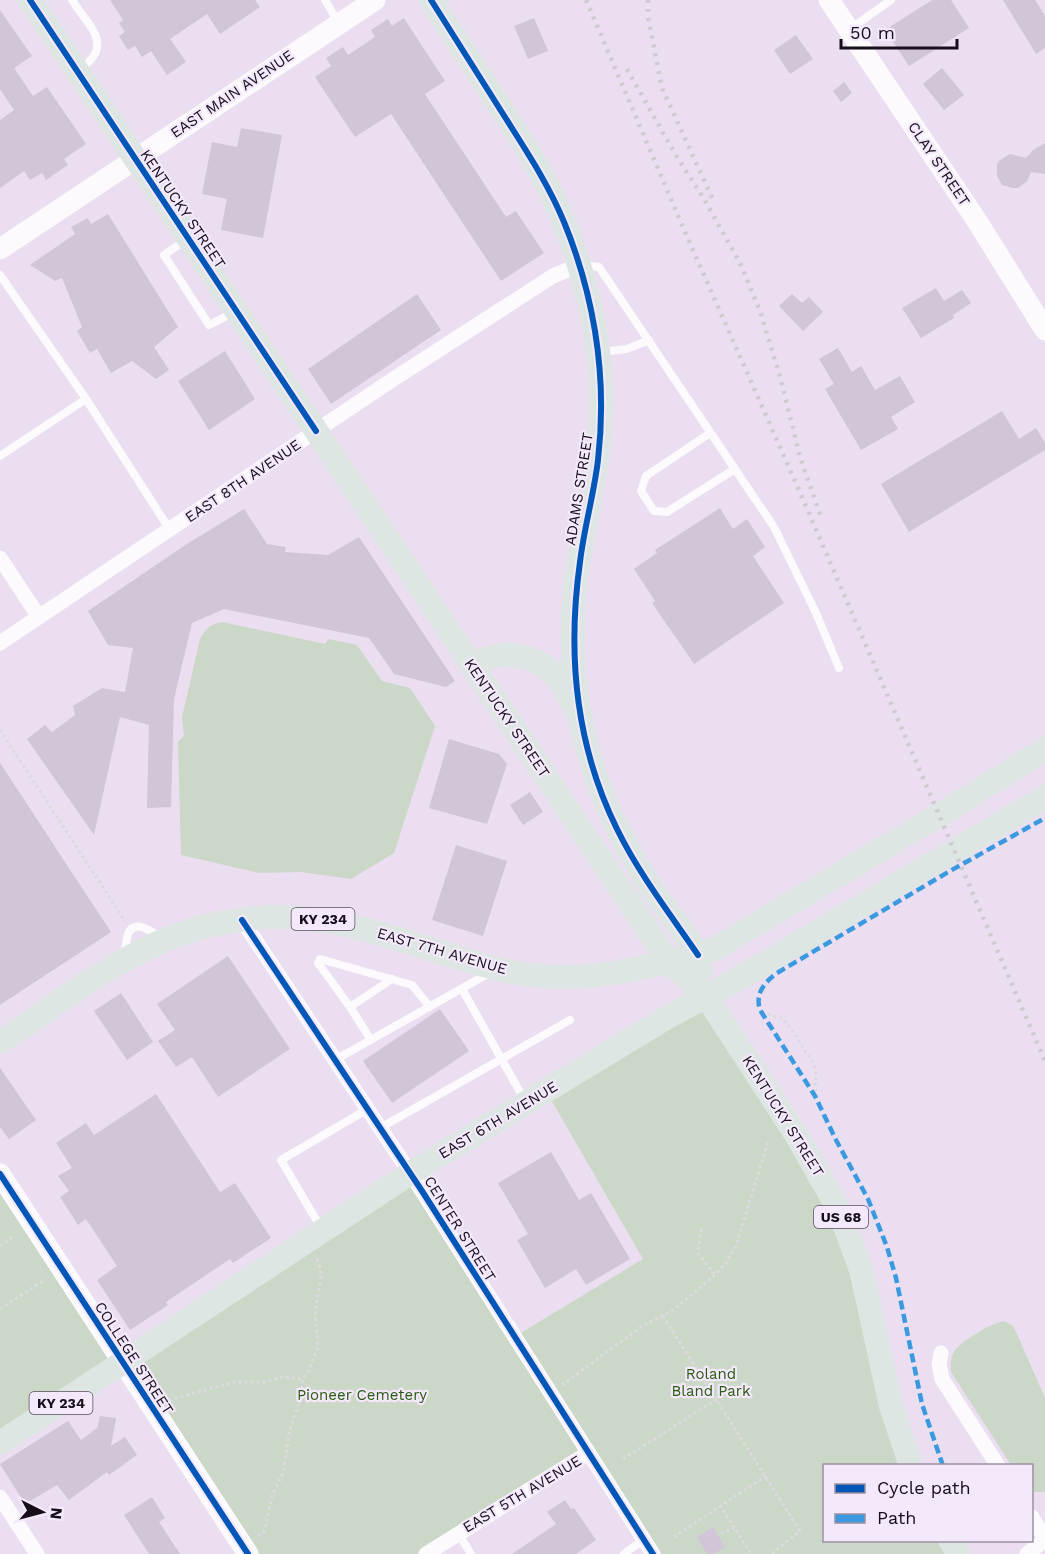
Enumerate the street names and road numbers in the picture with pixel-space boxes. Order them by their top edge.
street label: EAST MAIN AVENUE [167,46,297,142]
street label: CLAY STREET [904,118,974,210]
street label: KENTUCKY STREET [136,146,230,272]
street label: ADAMS STREET [561,431,597,547]
street label: EAST 8TH AVENUE [182,436,304,526]
street label: KENTUCKY STREET [460,655,554,781]
road number: KY 234 [292,908,354,930]
street label: EAST 7TH AVENUE [375,924,509,978]
street label: KENTUCKY STREET [738,1052,828,1180]
street label: EAST 6TH AVENUE [435,1077,561,1163]
street label: CENTER STREET [420,1173,500,1285]
road number: US 68 [814,1206,868,1228]
street label: COLLEGE STREET [91,1298,177,1418]
road number: KY 234 [29,1392,92,1414]
street label: EAST 5TH AVENUE [459,1451,585,1537]

